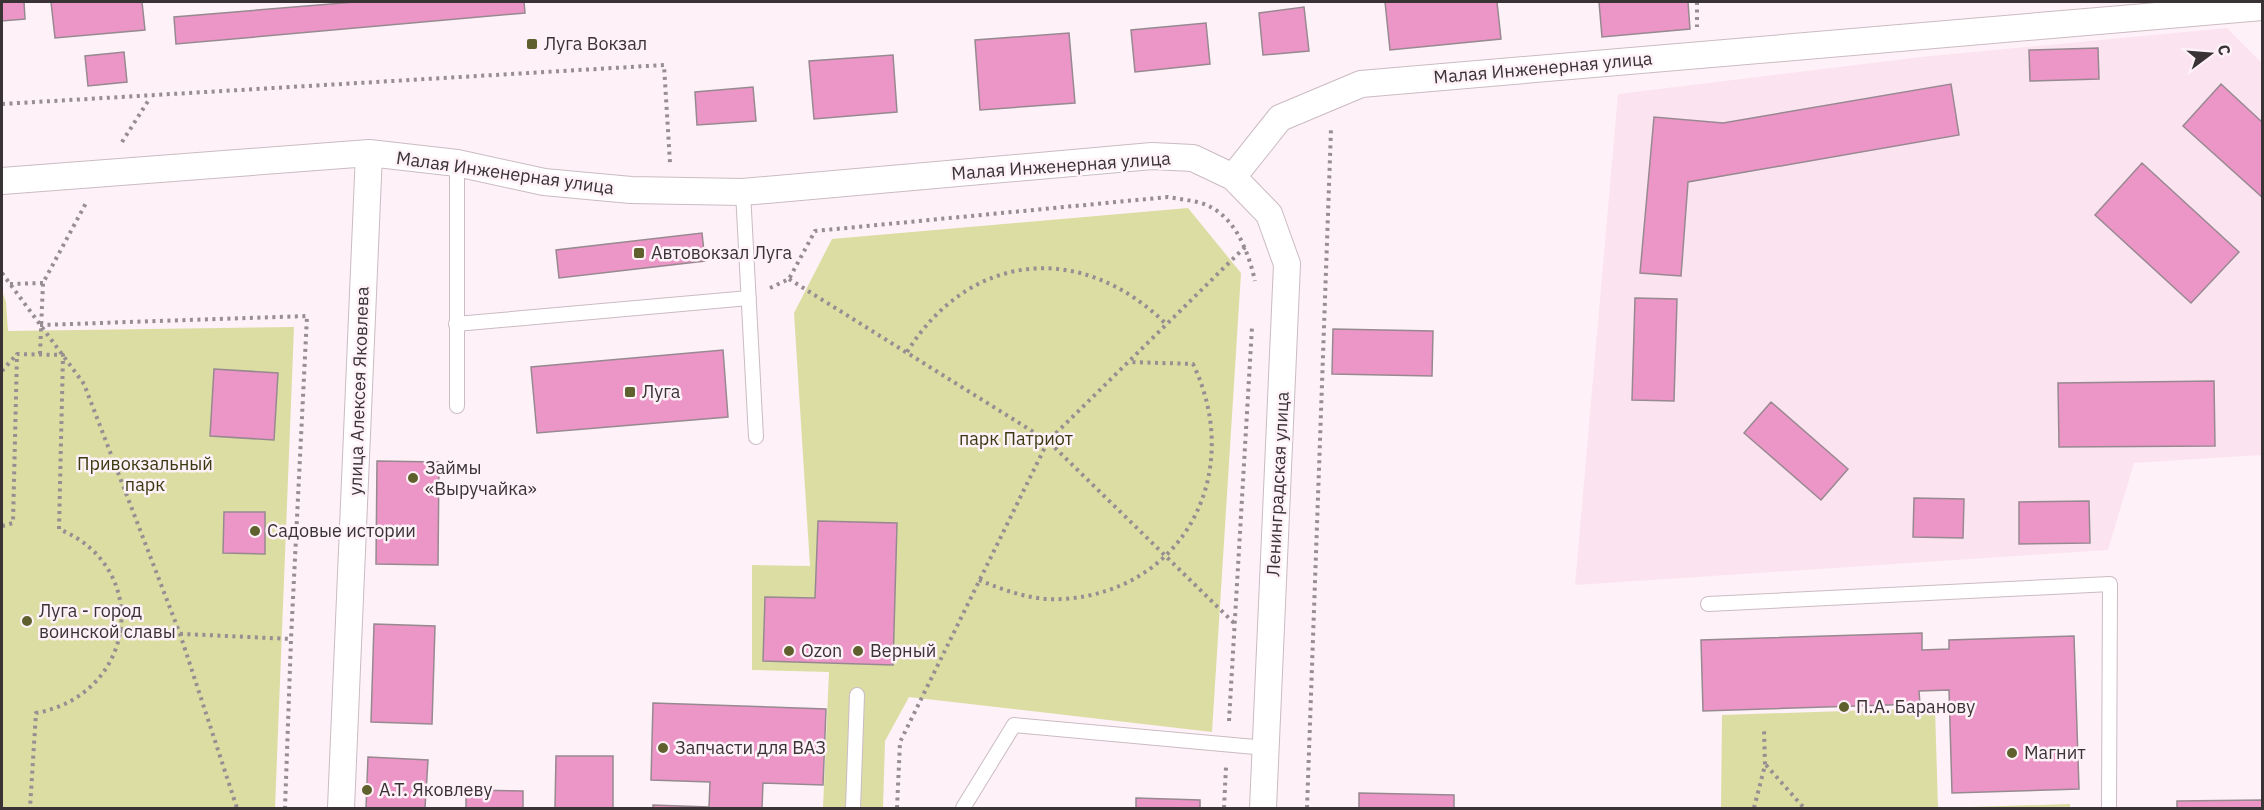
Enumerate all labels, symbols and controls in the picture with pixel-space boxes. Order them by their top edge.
north arrow [2180,24,2240,84]
place label: Луга Вокзал [544,32,647,55]
marker: Луга Вокзал [525,37,539,51]
text: С [2213,42,2235,58]
street label: Малая Инженерная улица [1433,46,1654,89]
street label: Малая Инженерная улица [395,146,616,199]
street label: Малая Инженерная улица [951,146,1172,185]
place label: Автовокзал Луга [651,241,793,264]
marker: Автовокзал Луга [632,246,646,260]
street label: улица Алексея Яковлева [343,286,374,496]
place label: Луга [642,380,681,403]
marker: Луга [623,385,637,399]
street label: Ленинградская улица [1261,391,1294,577]
park label: парк Патриот [959,427,1074,450]
park label: Привокзальный парк [77,452,213,496]
place label: Займы «Выручайка» [425,456,537,500]
marker: Займы «Выручайка» [406,471,420,485]
place label: Садовые истории [267,519,416,542]
marker: Садовые истории [248,524,262,538]
place label: Луга - город воинской славы [39,599,176,643]
marker: Луга - город воинской славы [20,614,34,628]
place label: Ozon [801,639,842,662]
place label: Верный [870,639,936,662]
marker: Ozon [782,644,796,658]
marker: Верный [851,644,865,658]
place label: П.А. Баранову [1856,695,1975,718]
marker: П.А. Баранову [1837,700,1851,714]
place label: Запчасти для ВАЗ [675,736,826,759]
marker: Запчасти для ВАЗ [656,741,670,755]
place label: Магнит [2024,741,2086,764]
marker: Магнит [2005,746,2019,760]
place label: А.Т. Яковлеву [379,778,492,801]
marker: А.Т. Яковлеву [360,783,374,797]

